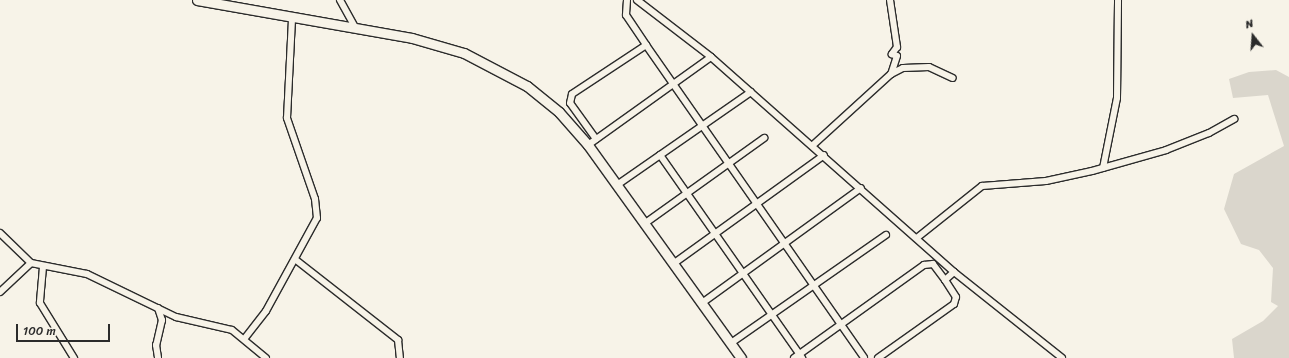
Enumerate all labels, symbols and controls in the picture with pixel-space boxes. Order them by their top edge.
text: N [1243,14,1256,34]
north arrow [1233,16,1273,56]
scale bar [18,316,112,342]
text: 100 m [23,320,56,342]

